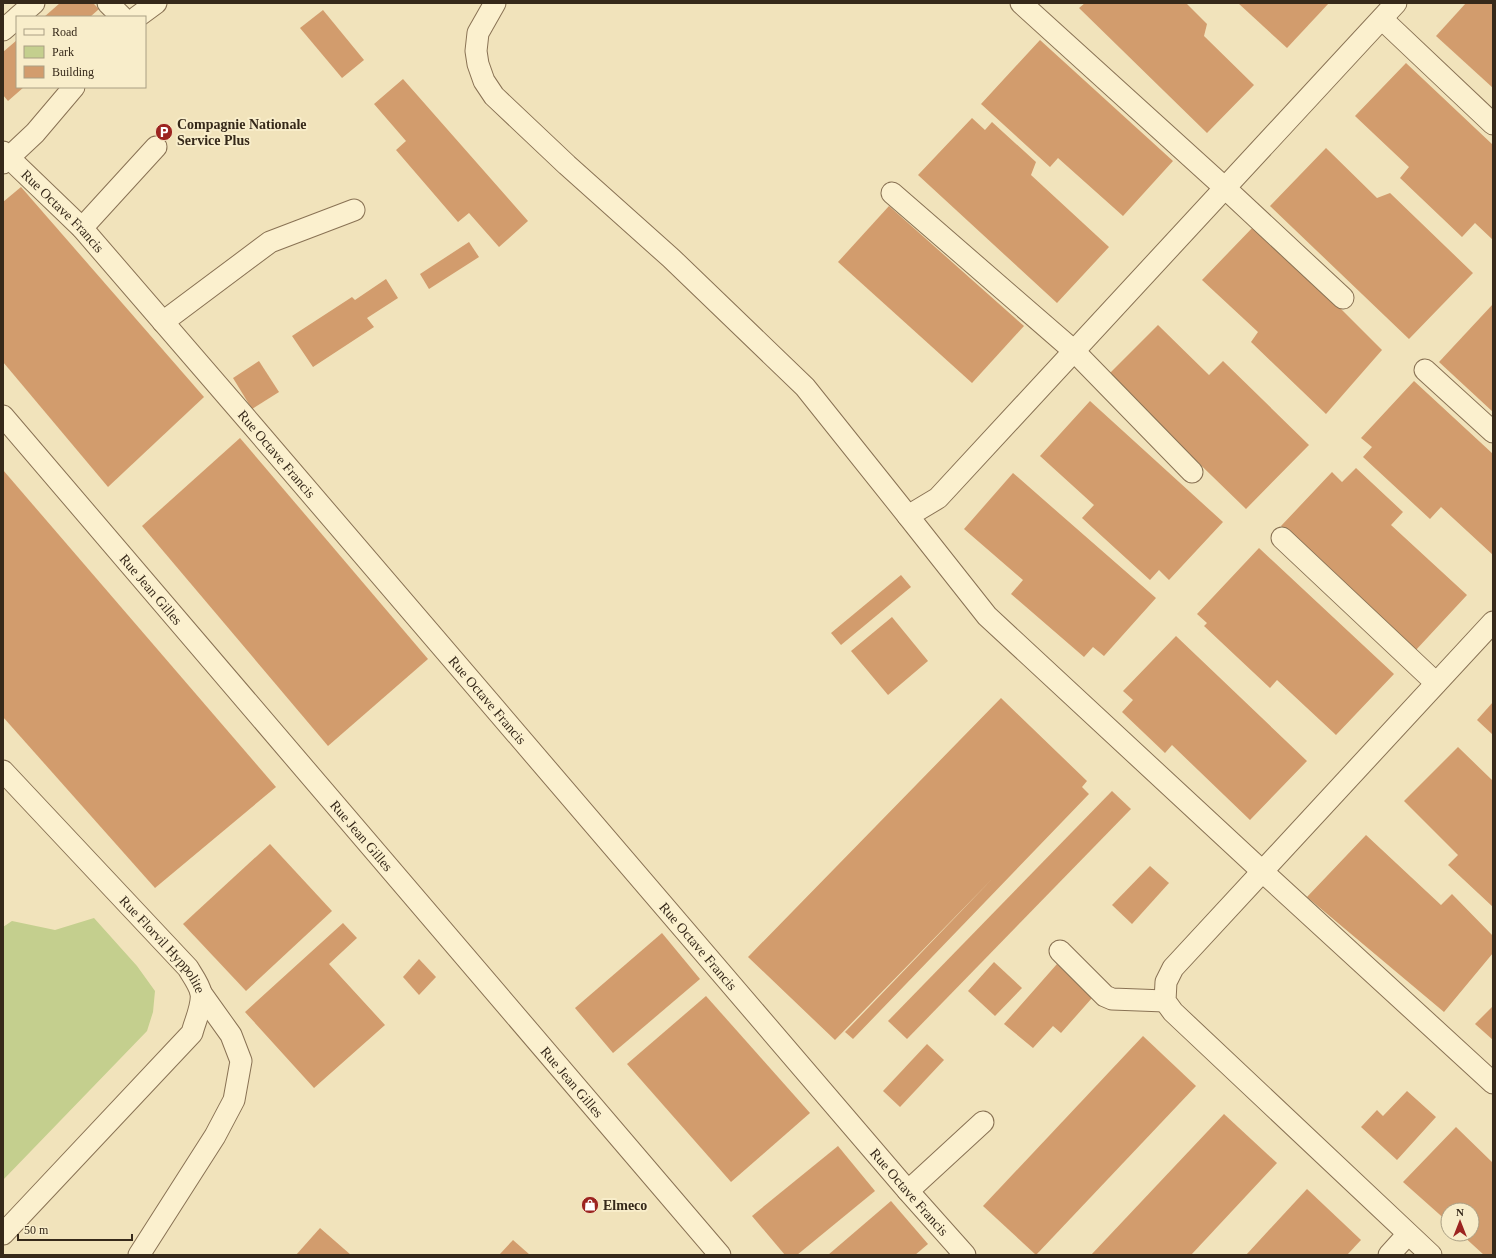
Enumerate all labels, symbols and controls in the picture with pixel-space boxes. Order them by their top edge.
legend [16,16,146,88]
text: Road [52,25,77,39]
text: Park [52,45,74,59]
text: Building [52,65,94,79]
place label: Compagnie Nationale Service Plus [177,117,307,148]
parking icon: Compagnie Nationale Service Plus [154,122,174,142]
street label: Rue Octave Francis [18,167,107,256]
street label: Rue Octave Francis [235,408,318,501]
street label: Rue Jean Gilles [116,551,185,628]
street label: Rue Octave Francis [446,654,529,747]
street label: Rue Jean Gilles [327,798,396,874]
street label: Rue Florvil Hyppolite [116,893,208,995]
street label: Rue Octave Francis [656,900,740,993]
street label: Rue Jean Gilles [537,1044,606,1121]
street label: Rue Octave Francis [867,1146,951,1239]
shop icon: Elmeco [580,1195,600,1215]
place label: Elmeco [603,1198,647,1213]
north arrow [1440,1202,1480,1242]
text: N [1456,1206,1464,1218]
scale bar [18,1216,132,1242]
text: 50 m [24,1223,49,1237]

